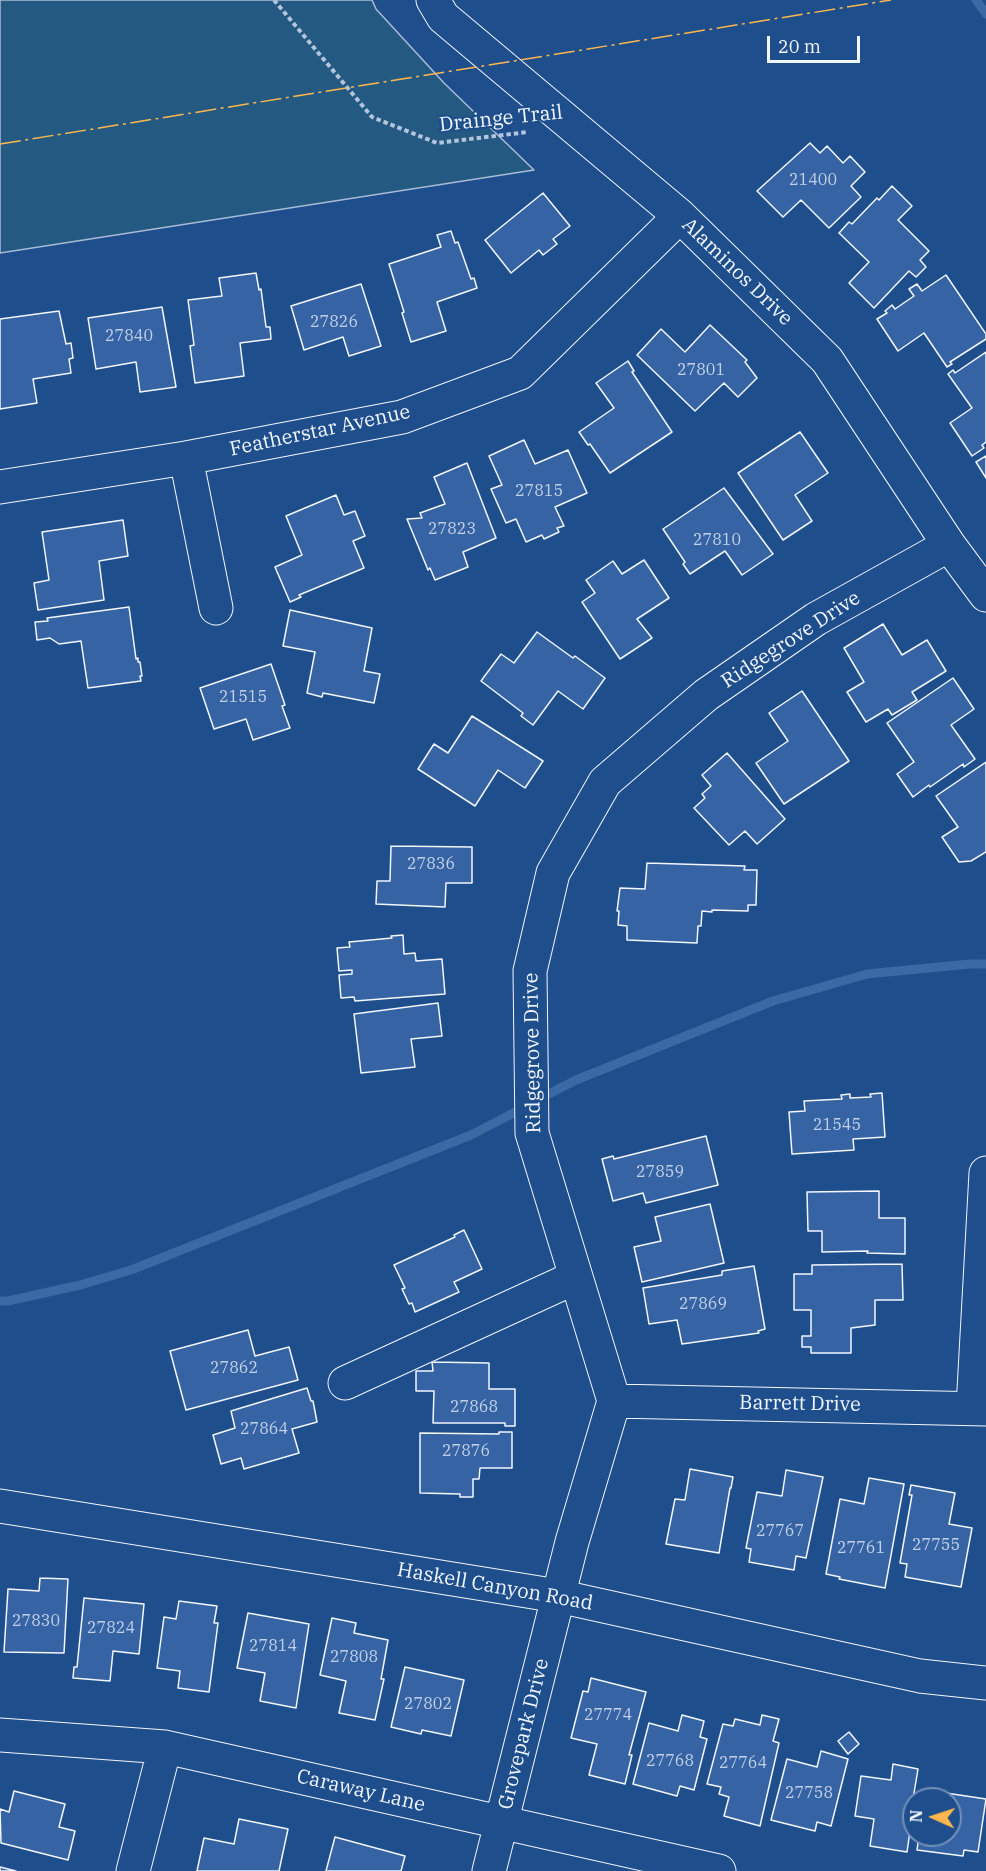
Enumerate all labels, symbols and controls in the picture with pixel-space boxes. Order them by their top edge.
scale bar [770,24,863,62]
text: 20 m [778,35,821,58]
street label: Drainge Trail [438,101,564,137]
house number: 21400 [789,170,837,190]
street label: Alaminos Drive [677,213,797,331]
house number: 27826 [310,312,358,332]
house number: 27840 [105,326,153,346]
house number: 27801 [677,360,725,380]
street label: Featherstar Avenue [228,400,412,462]
house number: 27815 [515,481,563,501]
house number: 27823 [428,519,476,539]
house number: 27810 [693,530,741,550]
street label: Ridgegrove Drive [717,586,865,694]
house number: 21515 [219,687,267,707]
house number: 27836 [407,854,455,874]
street label: Ridgegrove Drive [520,973,546,1133]
house number: 21545 [813,1115,861,1135]
house number: 27859 [636,1162,684,1182]
house number: 27869 [679,1294,727,1314]
house number: 27862 [210,1358,258,1378]
street label: Barrett Drive [739,1391,861,1417]
house number: 27868 [450,1397,498,1417]
house number: 27864 [240,1419,288,1439]
house number: 27876 [442,1441,490,1461]
house number: 27767 [756,1521,804,1541]
house number: 27755 [912,1535,960,1555]
house number: 27761 [837,1538,885,1558]
street label: Haskell Canyon Road [395,1558,595,1616]
house number: 27830 [12,1611,60,1631]
house number: 27824 [87,1618,135,1638]
house number: 27814 [249,1636,297,1656]
house number: 27808 [330,1647,378,1667]
street label: Grovepark Drive [494,1656,554,1812]
house number: 27802 [404,1694,452,1714]
house number: 27774 [584,1705,632,1725]
house number: 27768 [646,1751,694,1771]
house number: 27764 [719,1753,767,1773]
street label: Caraway Lane [294,1765,428,1817]
house number: 27758 [785,1783,833,1803]
north arrow [902,1787,962,1847]
text: N [906,1809,926,1823]

